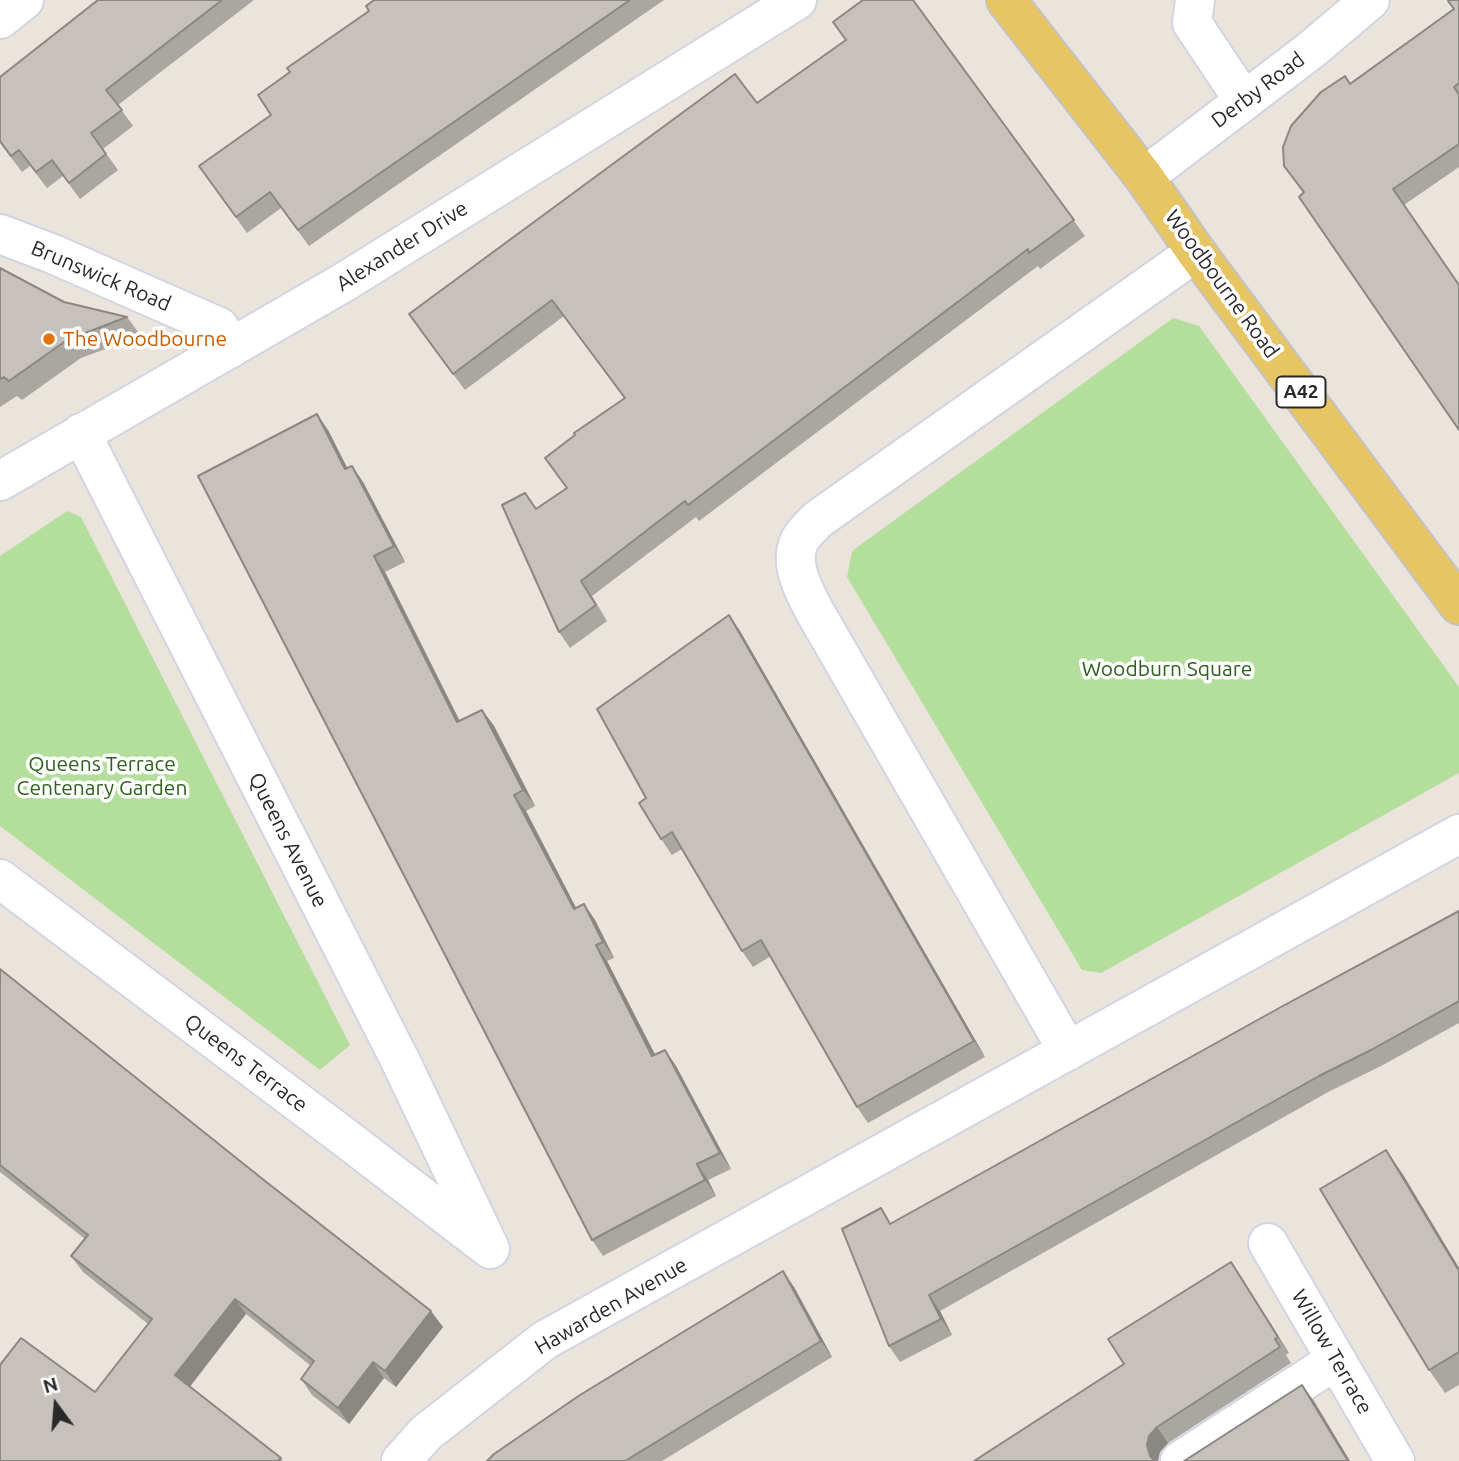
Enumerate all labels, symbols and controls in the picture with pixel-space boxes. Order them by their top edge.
street label: Derby Road [1207,47,1309,133]
street label: Alexander Drive [332,195,472,297]
street label: Woodbourne Road [1160,205,1284,363]
street label: Brunswick Road [27,235,175,317]
place label: The Woodbourne [63,326,227,352]
marker: The Woodbourne [41,331,57,347]
road number: A42 [1276,376,1326,408]
park label: Woodburn Square [1082,656,1252,682]
park label: Queens Terrace Centenary Garden [17,751,187,801]
street label: Queens Avenue [243,768,333,912]
street label: Queens Terrace [179,1009,313,1117]
street label: Hawarden Avenue [530,1252,692,1360]
street label: Willow Terrace [1286,1285,1378,1419]
north arrow [21,1370,91,1440]
text: N [40,1372,60,1397]

